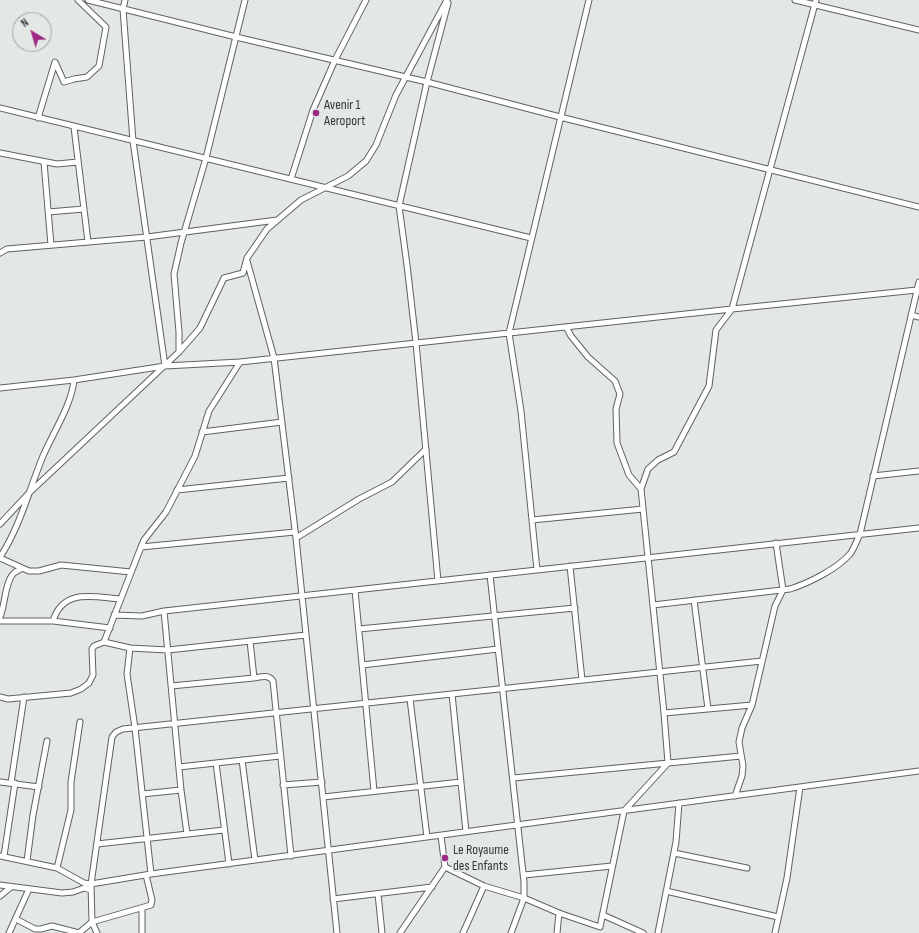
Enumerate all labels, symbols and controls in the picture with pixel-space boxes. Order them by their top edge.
north arrow [12,12,52,52]
text: N [19,16,31,30]
place label: Avenir 1 Aeroport [324,97,365,130]
marker: Avenir 1 Aeroport [311,108,321,118]
place label: Le Royaume des Enfants [453,842,509,874]
marker: Le Royaume des Enfants [440,853,450,863]

